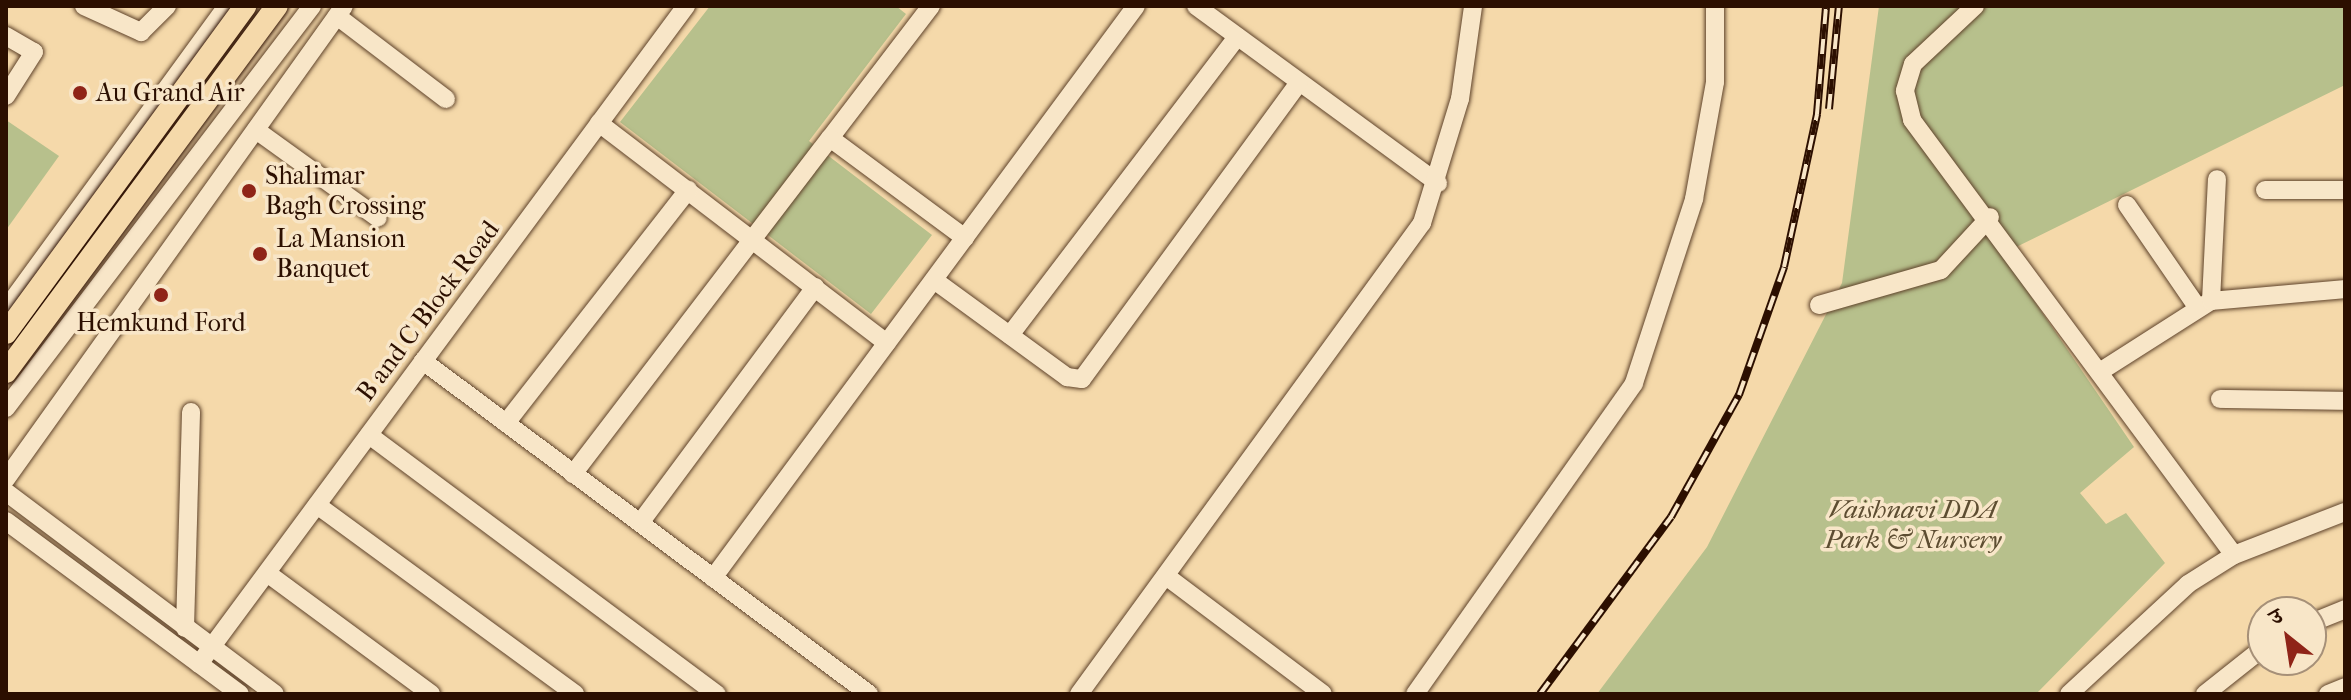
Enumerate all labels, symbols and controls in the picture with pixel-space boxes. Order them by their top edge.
place label: Au Grand Air [96,77,245,109]
marker: Au Grand Air [71,84,89,102]
place label: Shalimar Bagh Crossing [265,160,425,222]
marker: Shalimar Bagh Crossing [240,182,258,200]
street label: B and C Block Road [350,215,506,407]
place label: La Mansion Banquet [276,223,405,284]
marker: La Mansion Banquet [251,245,269,263]
marker: Hemkund Ford [152,286,170,304]
place label: Hemkund Ford [76,307,246,339]
park label: Vaishnavi DDA Park & Nursery [1824,494,2002,556]
north arrow [2247,596,2327,676]
text: उ [2265,603,2287,631]

